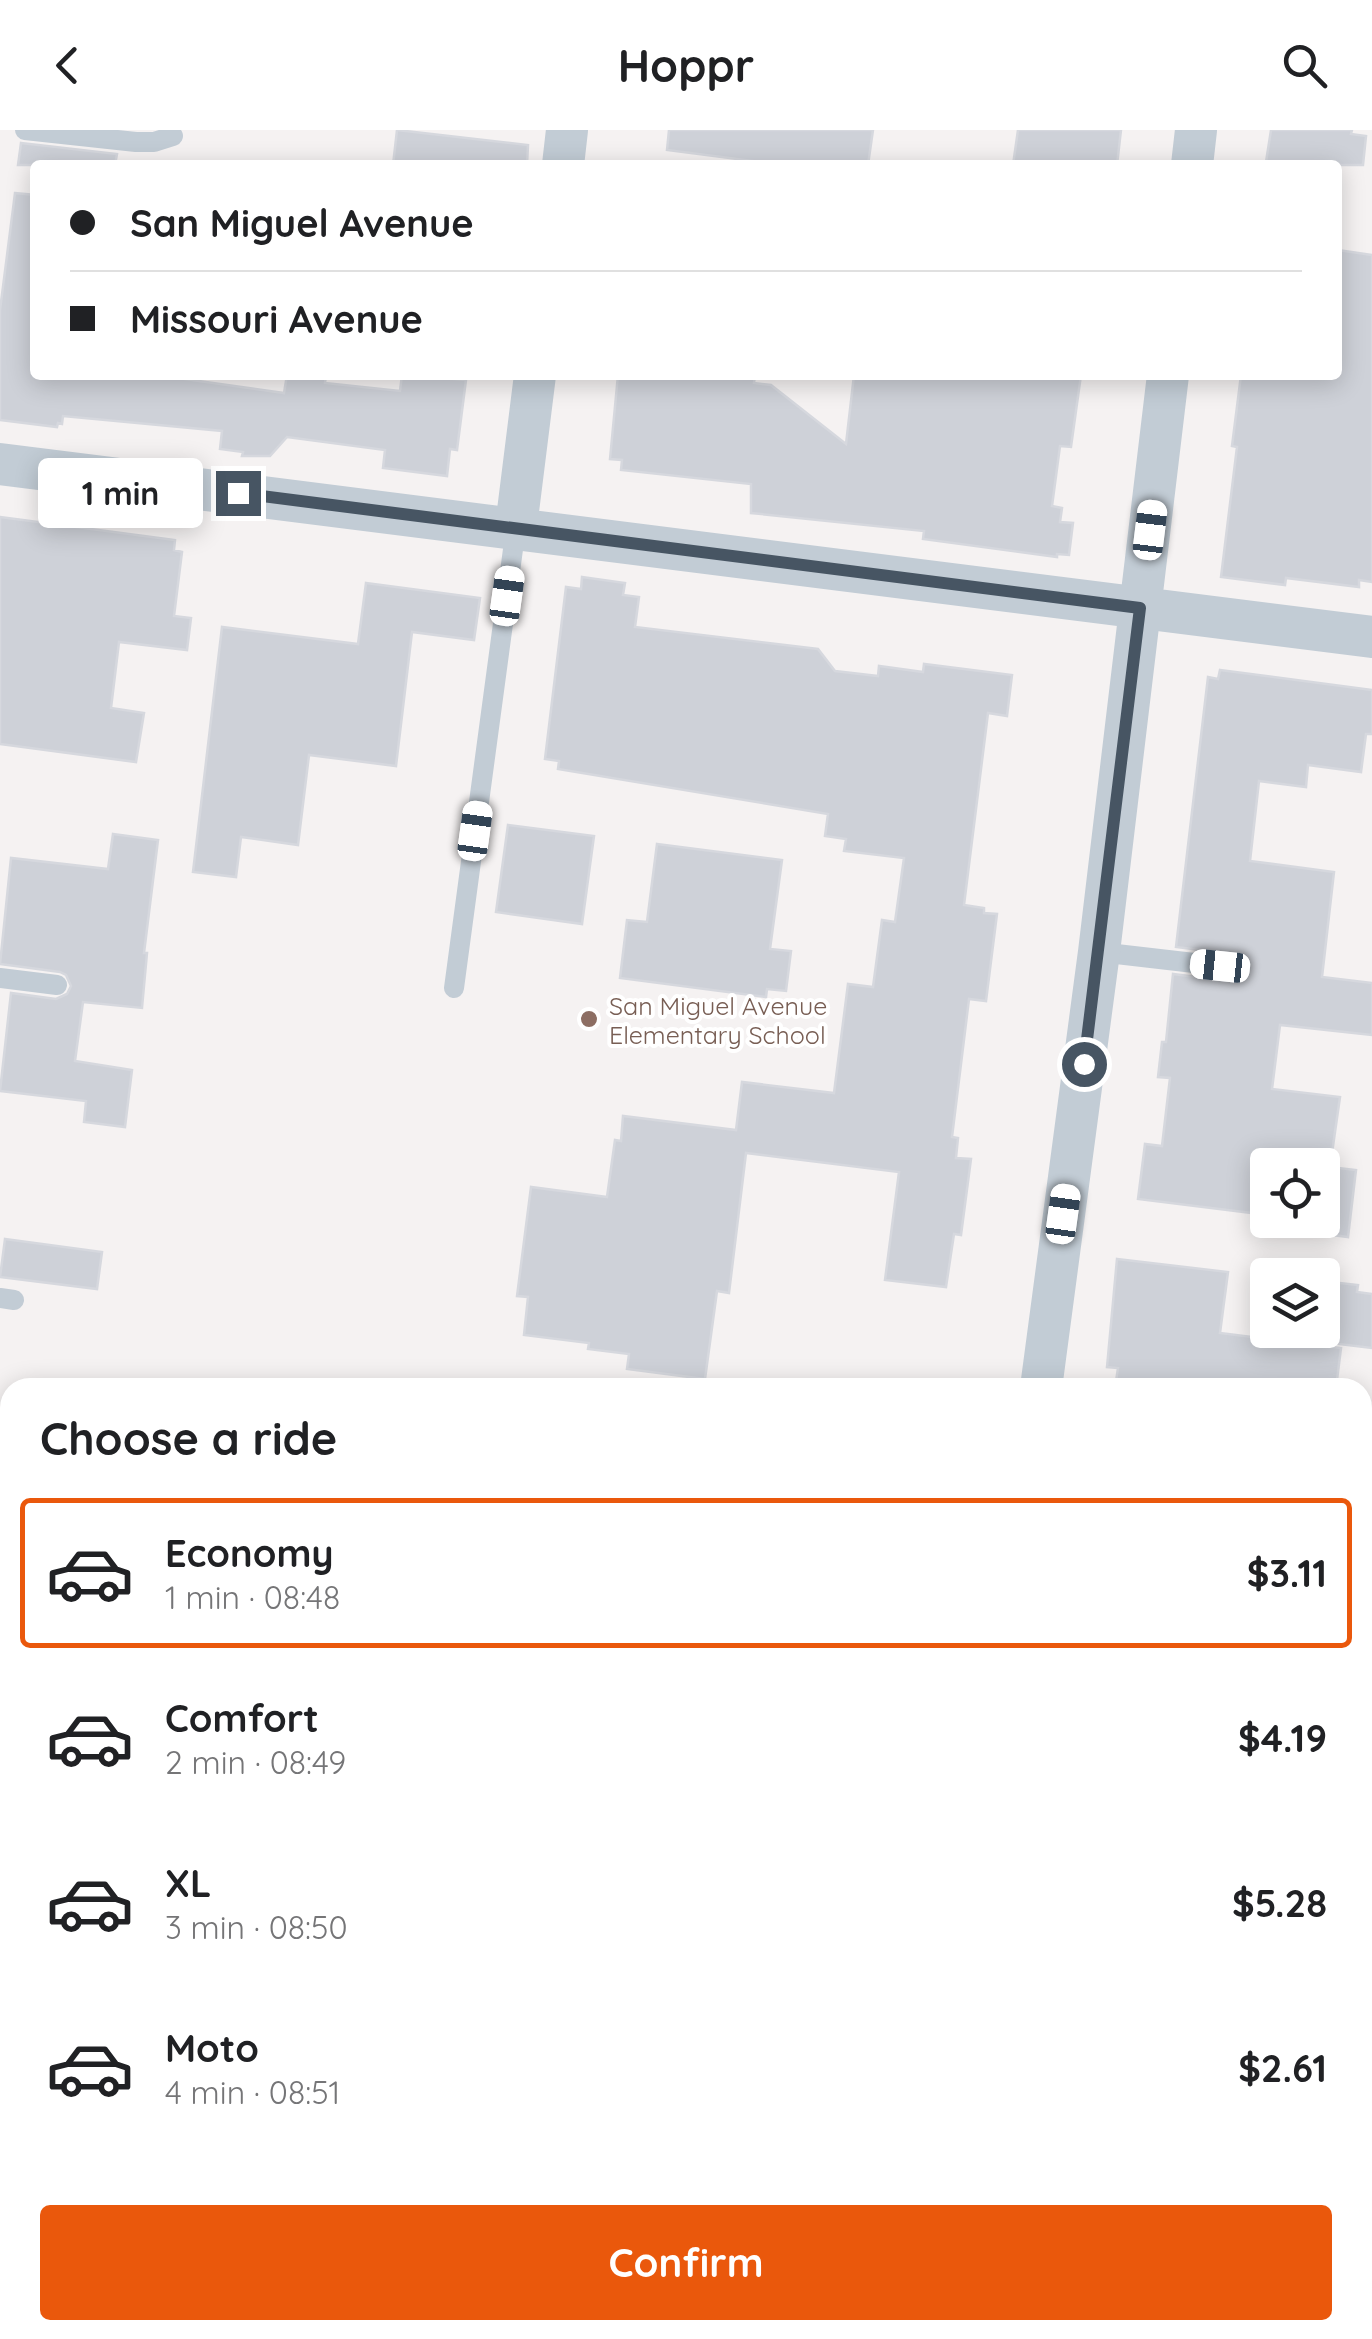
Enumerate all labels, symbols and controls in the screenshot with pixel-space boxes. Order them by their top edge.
text: Hoppr [618,37,754,93]
icon: back [40,38,95,93]
icon: search [1277,38,1332,93]
text: San Miguel Avenue [130,199,474,247]
text: Missouri Avenue [130,295,423,343]
callout: 1 min [38,458,203,528]
route end [216,471,261,516]
text: 1 min [82,473,159,513]
car [1131,498,1169,562]
car [488,564,526,628]
car [456,799,494,863]
car [1189,948,1251,984]
place label: San Miguel Avenue Elementary School [609,990,827,1050]
marker: San Miguel Avenue Elementary School [578,1008,600,1030]
route start [1062,1042,1107,1087]
map controls [1250,1148,1340,1348]
button: locate [1250,1148,1340,1238]
car [1044,1182,1082,1246]
button: layers [1250,1258,1340,1348]
text: Choose a ride [40,1410,337,1466]
icon: car [45,1528,135,1618]
text: Economy [165,1529,334,1577]
text: $3.11 [1247,1549,1327,1597]
text: 1 min · 08:48 [165,1577,340,1617]
icon: car [45,1693,135,1783]
text: Comfort [165,1694,319,1742]
text: $4.19 [1238,1714,1327,1762]
text: 2 min · 08:49 [165,1742,346,1782]
icon: car [45,1858,135,1948]
text: XL [165,1859,211,1907]
text: $5.28 [1232,1879,1327,1927]
text: 3 min · 08:50 [165,1907,348,1947]
icon: car [45,2023,135,2113]
text: Moto [165,2024,259,2072]
text: $2.61 [1238,2044,1327,2092]
text: 4 min · 08:51 [165,2072,340,2112]
button: Confirm [40,2205,1332,2320]

